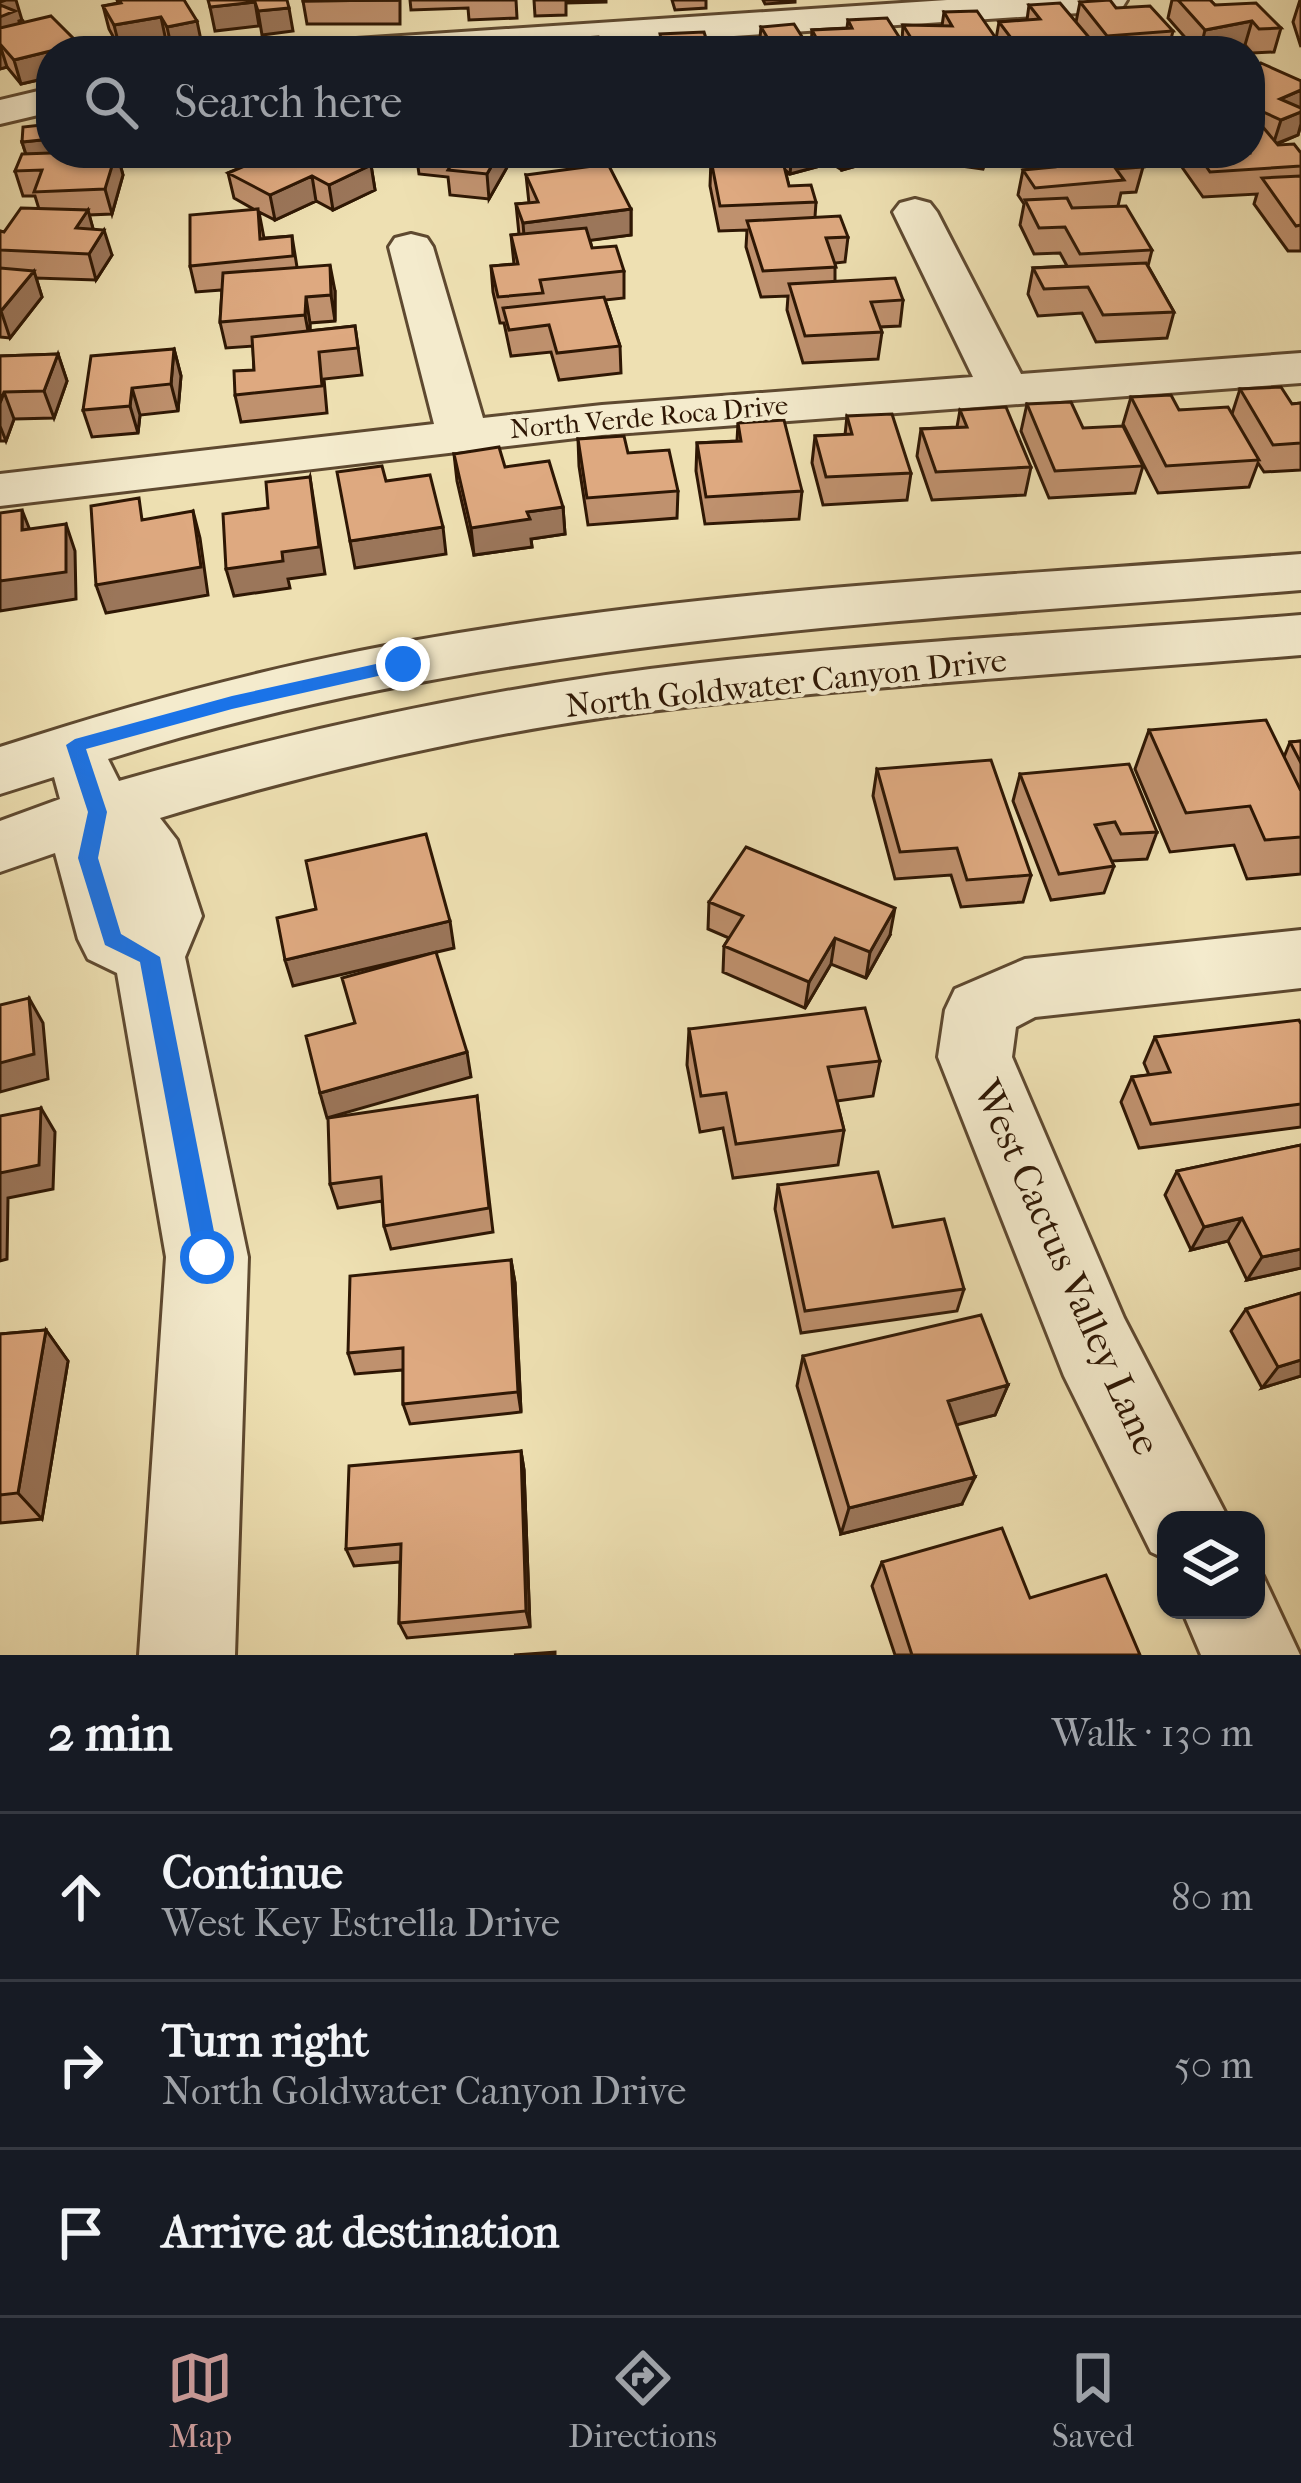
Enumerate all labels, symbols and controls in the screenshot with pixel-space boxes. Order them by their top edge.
search box [36,36,1265,168]
icon: search [78,69,144,135]
text: Search here [174,76,402,129]
street label: North Verde Roca Drive [509,389,789,445]
route end [376,637,430,691]
street label: North Goldwater Canyon Drive [564,641,1009,726]
street label: West Cactus Valley Lane [963,1072,1171,1462]
route start [180,1230,234,1284]
map controls [1157,1511,1265,1619]
button: layers [1157,1511,1265,1619]
text: 2 min [48,1703,172,1763]
text: Walk · 130 m [1052,1710,1253,1756]
text: Continue [162,1847,343,1900]
icon: ahead [48,1864,114,1930]
text: 80 m [1171,1874,1253,1920]
text: West Key Estrella Drive [162,1900,560,1946]
text: Turn right [162,2015,369,2068]
icon: right [48,2032,114,2098]
text: 50 m [1174,2042,1253,2088]
text: North Goldwater Canyon Drive [162,2068,686,2114]
icon: arrive [48,2200,114,2266]
text: Arrive at destination [162,2206,559,2259]
tab: Map [167,2345,233,2456]
tab: Directions [568,2345,717,2456]
tab: Saved [1052,2345,1134,2456]

